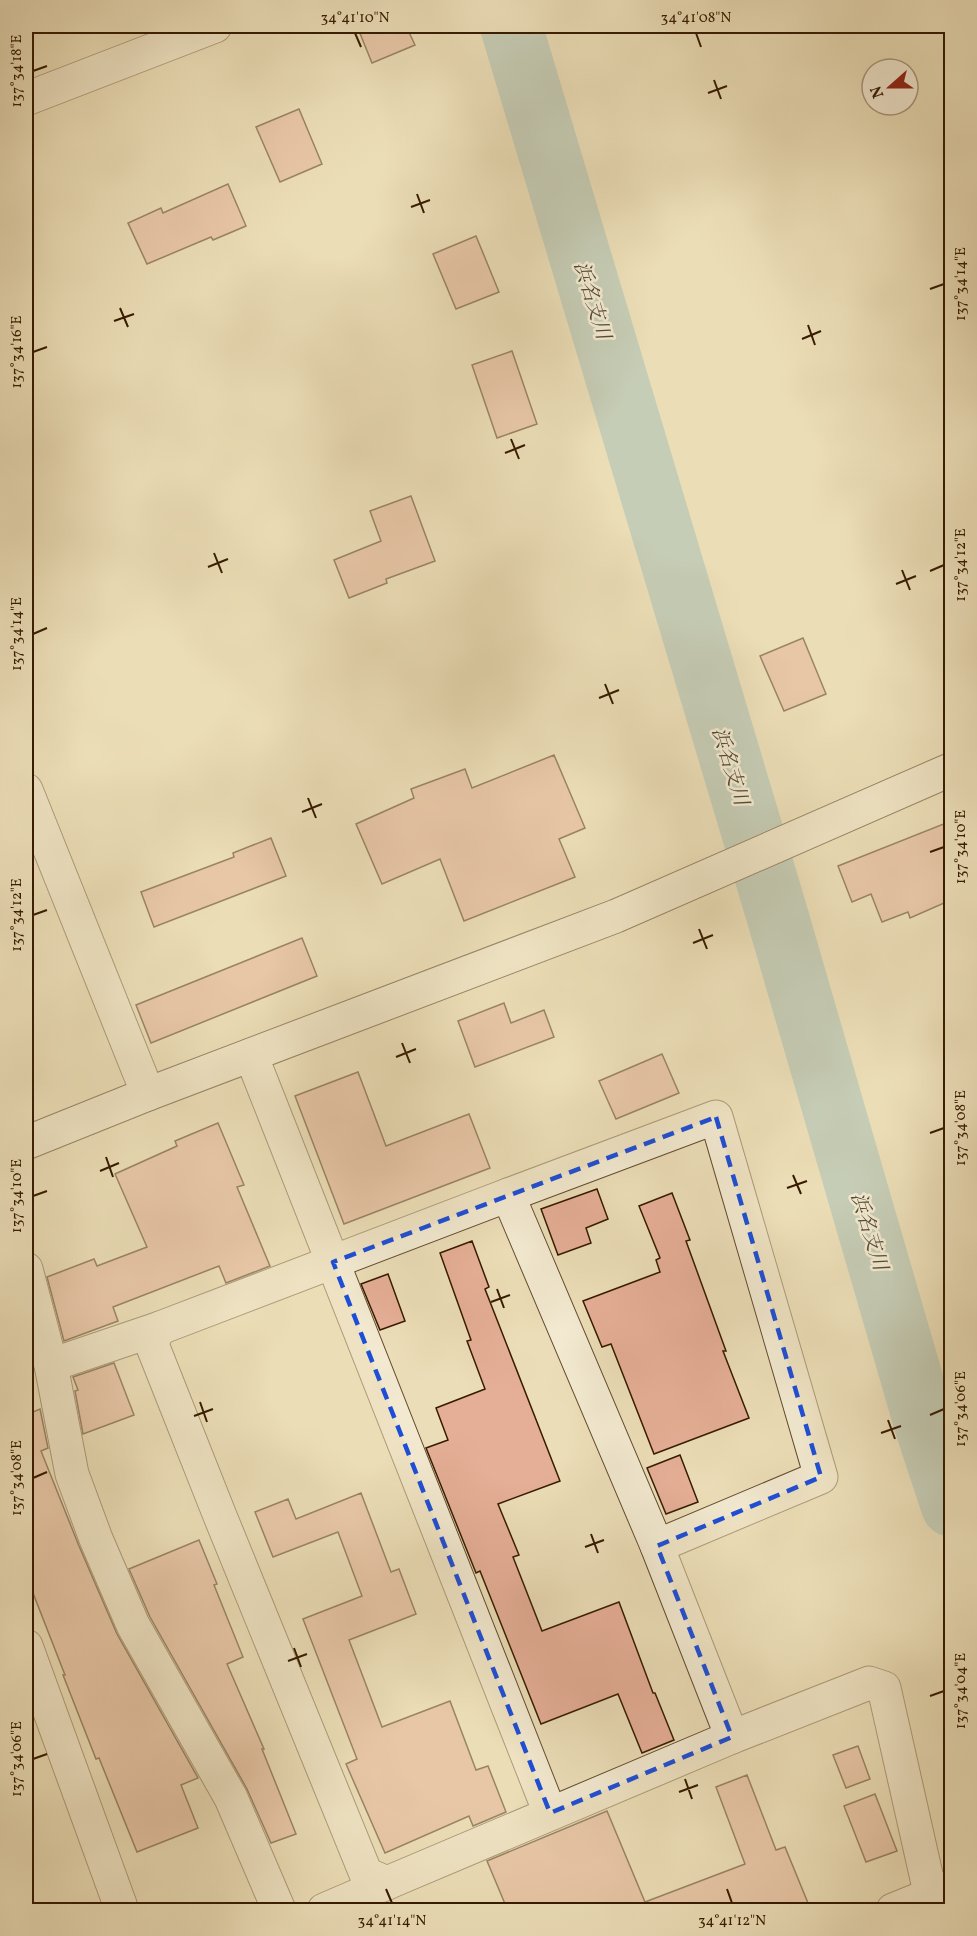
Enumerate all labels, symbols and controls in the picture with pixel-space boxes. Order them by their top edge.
text: 34°41'10"N [320,8,390,29]
text: 34°41'08"N [661,8,731,29]
text: 137°34'18"E [7,34,28,108]
north arrow [860,57,920,117]
text: N [865,82,890,101]
text: 137°34'14"E [951,247,972,321]
water label: 浜名支川 [566,258,617,345]
text: 137°34'16"E [7,315,28,389]
text: 137°34'12"E [951,528,972,602]
text: 137°34'14"E [7,597,28,671]
water label: 浜名支川 [704,724,755,811]
text: 137°34'10"E [951,810,972,884]
text: 137°34'12"E [7,878,28,952]
text: 137°34'08"E [951,1090,972,1166]
text: 137°34'10"E [7,1159,28,1233]
water label: 浜名支川 [843,1189,894,1276]
text: 137°34'06"E [951,1371,972,1447]
text: 137°34'08"E [7,1440,28,1516]
text: 137°34'04"E [951,1653,972,1729]
text: 137°34'06"E [7,1721,28,1797]
text: 34°41'14"N [358,1911,426,1932]
text: 34°41'12"N [698,1911,766,1932]

